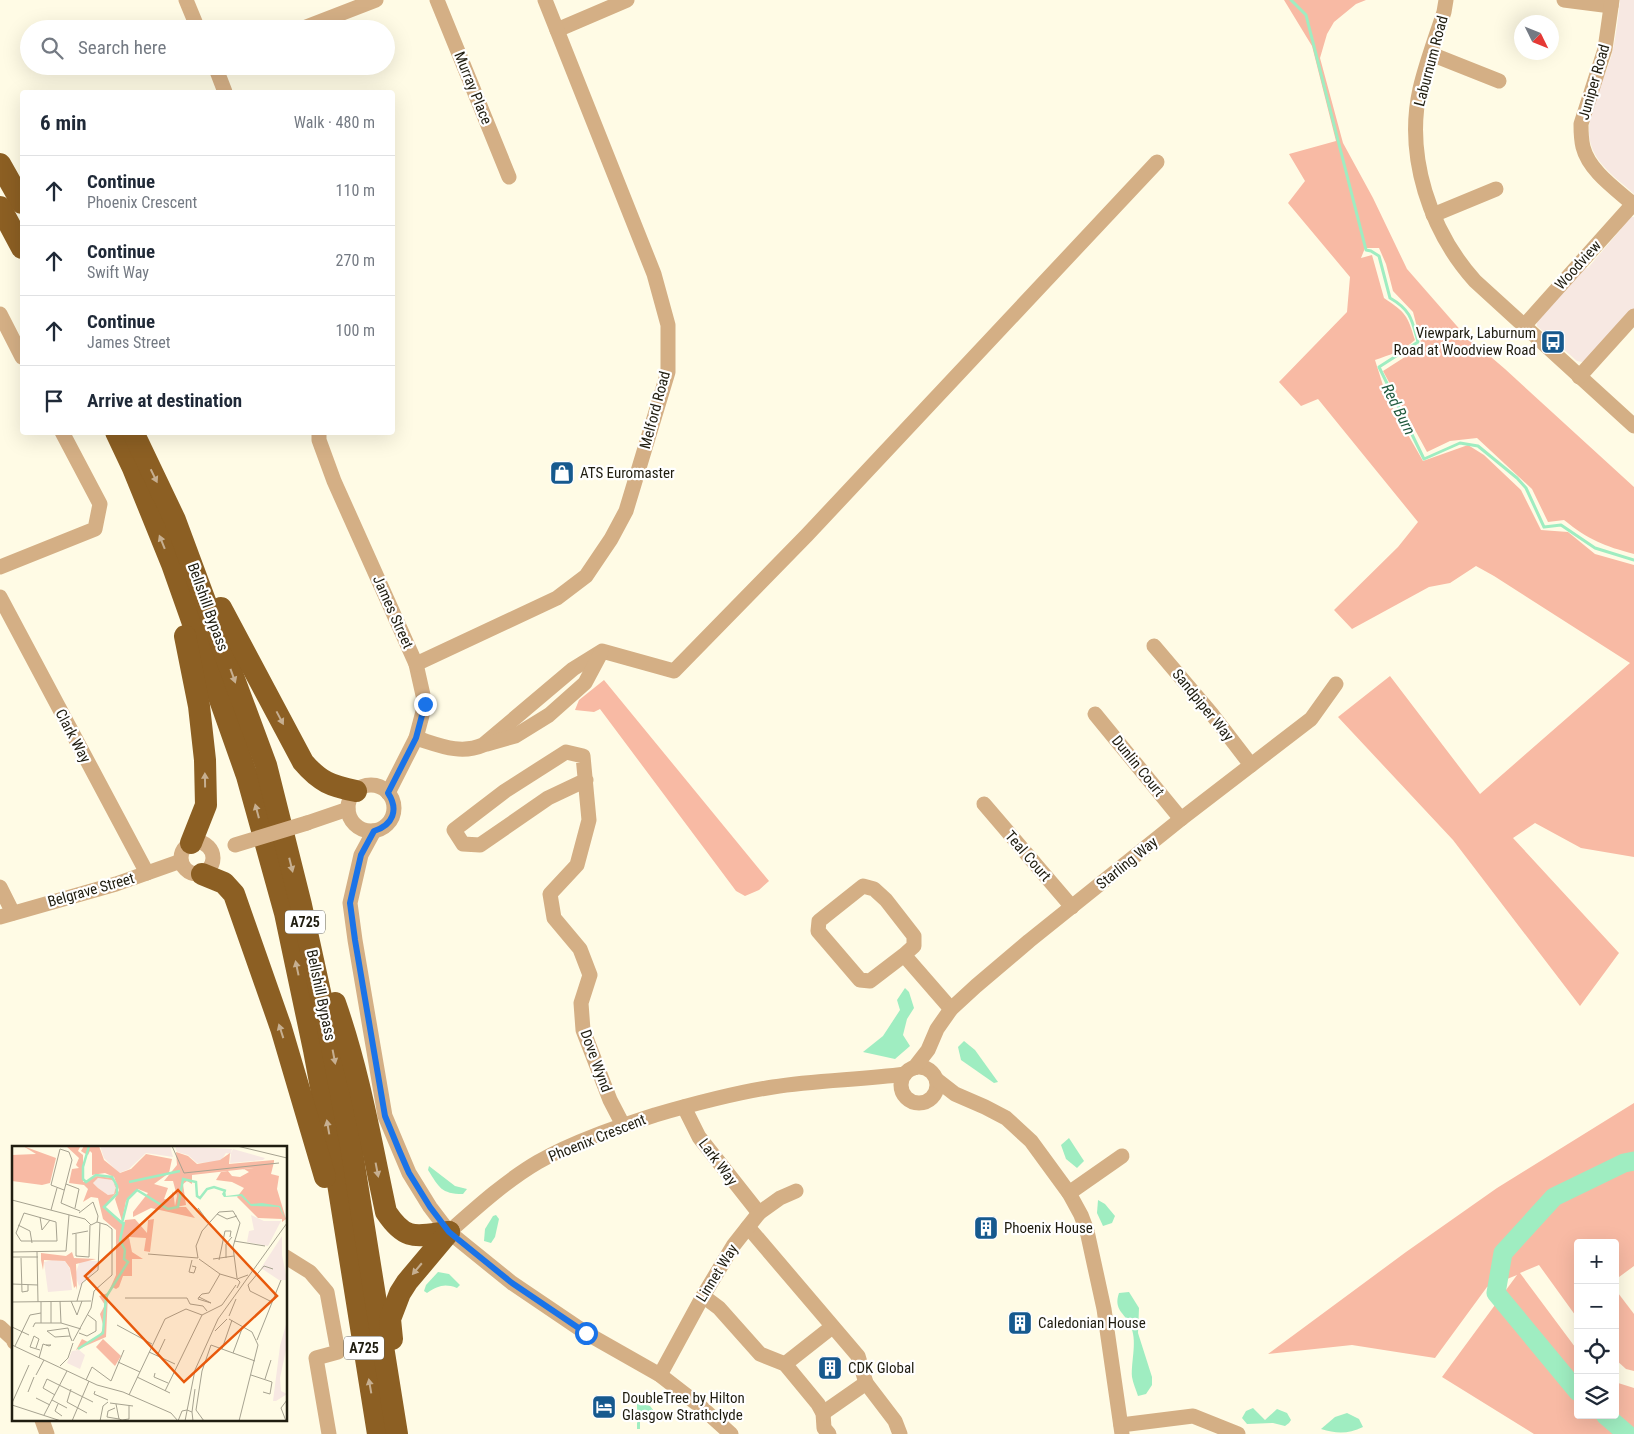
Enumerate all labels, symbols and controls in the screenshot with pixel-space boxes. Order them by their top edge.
street label: Laburnum Road [1410,14,1452,108]
north arrow [1514,15,1559,60]
search box [20,20,395,75]
icon: search [38,34,66,62]
text: Search here [78,36,166,59]
street label: Juniper Road [1575,42,1613,122]
street label: Murray Place [450,49,496,127]
text: 6 min [40,111,87,135]
text: Walk · 480 m [294,113,375,132]
text: Continue [87,170,155,193]
icon: ahead [40,177,68,205]
text: 110 m [336,181,375,200]
text: Phoenix Crescent [87,193,197,212]
street label: Woodview [1551,236,1605,293]
text: Continue [87,240,155,263]
icon: ahead [40,247,68,275]
text: 270 m [336,251,375,270]
text: Swift Way [87,263,149,282]
text: Continue [87,310,155,333]
icon: ahead [40,317,68,345]
text: 100 m [336,321,375,340]
place label: Viewpark, Laburnum Road at Woodview Road [1393,324,1536,359]
bus stop icon: Viewpark, Laburnum Road at Woodview Road [1540,329,1566,355]
text: James Street [87,333,170,352]
street label: Melford Road [636,369,674,451]
water label: Red Burn [1378,380,1420,438]
icon: arrive [40,387,68,415]
text: Arrive at destination [87,389,242,412]
shop icon: ATS Euromaster [549,460,575,486]
place label: ATS Euromaster [580,464,675,482]
one-way arrow [150,469,158,484]
one-way arrow [158,535,166,549]
street label: Bellshill Bypass [184,560,232,654]
street label: James Street [369,573,417,651]
street label: Sandpiper Way [1168,665,1238,745]
one-way arrow [229,669,237,684]
route end [414,693,437,716]
street label: Clark Way [51,706,95,766]
one-way arrow [275,712,284,725]
street label: Dunlin Court [1108,732,1168,800]
one-way arrow [201,771,209,787]
one-way arrow [253,803,261,818]
street label: Teal Court [1001,827,1055,885]
street label: Starling Way [1093,833,1161,893]
one-way arrow [287,857,295,872]
street label: Belgrave Street [46,869,136,911]
road number: A725 [285,910,325,934]
street label: Bellshill Bypass [303,948,339,1042]
one-way arrow [293,960,301,976]
one-way arrow [277,1023,285,1038]
street label: Dove Wynd [576,1027,616,1095]
one-way arrow [331,1050,339,1066]
street label: Phoenix Crescent [546,1110,648,1166]
one-way arrow [324,1119,332,1135]
street label: Lark Way [695,1135,741,1189]
inset map [12,1146,288,1422]
one-way arrow [373,1163,381,1178]
building icon: Phoenix House [973,1215,999,1241]
place label: Phoenix House [1004,1219,1093,1237]
map controls [1574,1239,1619,1419]
button: + [1574,1239,1619,1284]
street label: Linnet Way [692,1241,742,1305]
one-way arrow [412,1262,423,1275]
button: − [1574,1284,1619,1329]
building icon: Caledonian House [1007,1310,1033,1336]
place label: Caledonian House [1038,1314,1146,1332]
route start [575,1322,598,1345]
button: locate [1574,1329,1619,1374]
road number: A725 [344,1336,384,1360]
building icon: CDK Global [817,1355,843,1381]
place label: CDK Global [848,1359,915,1377]
button: layers [1574,1374,1619,1419]
one-way arrow [366,1378,374,1394]
place label: DoubleTree by Hilton Glasgow Strathclyde [622,1389,745,1424]
hotel icon: DoubleTree by Hilton Glasgow Strathclyde [591,1394,617,1420]

